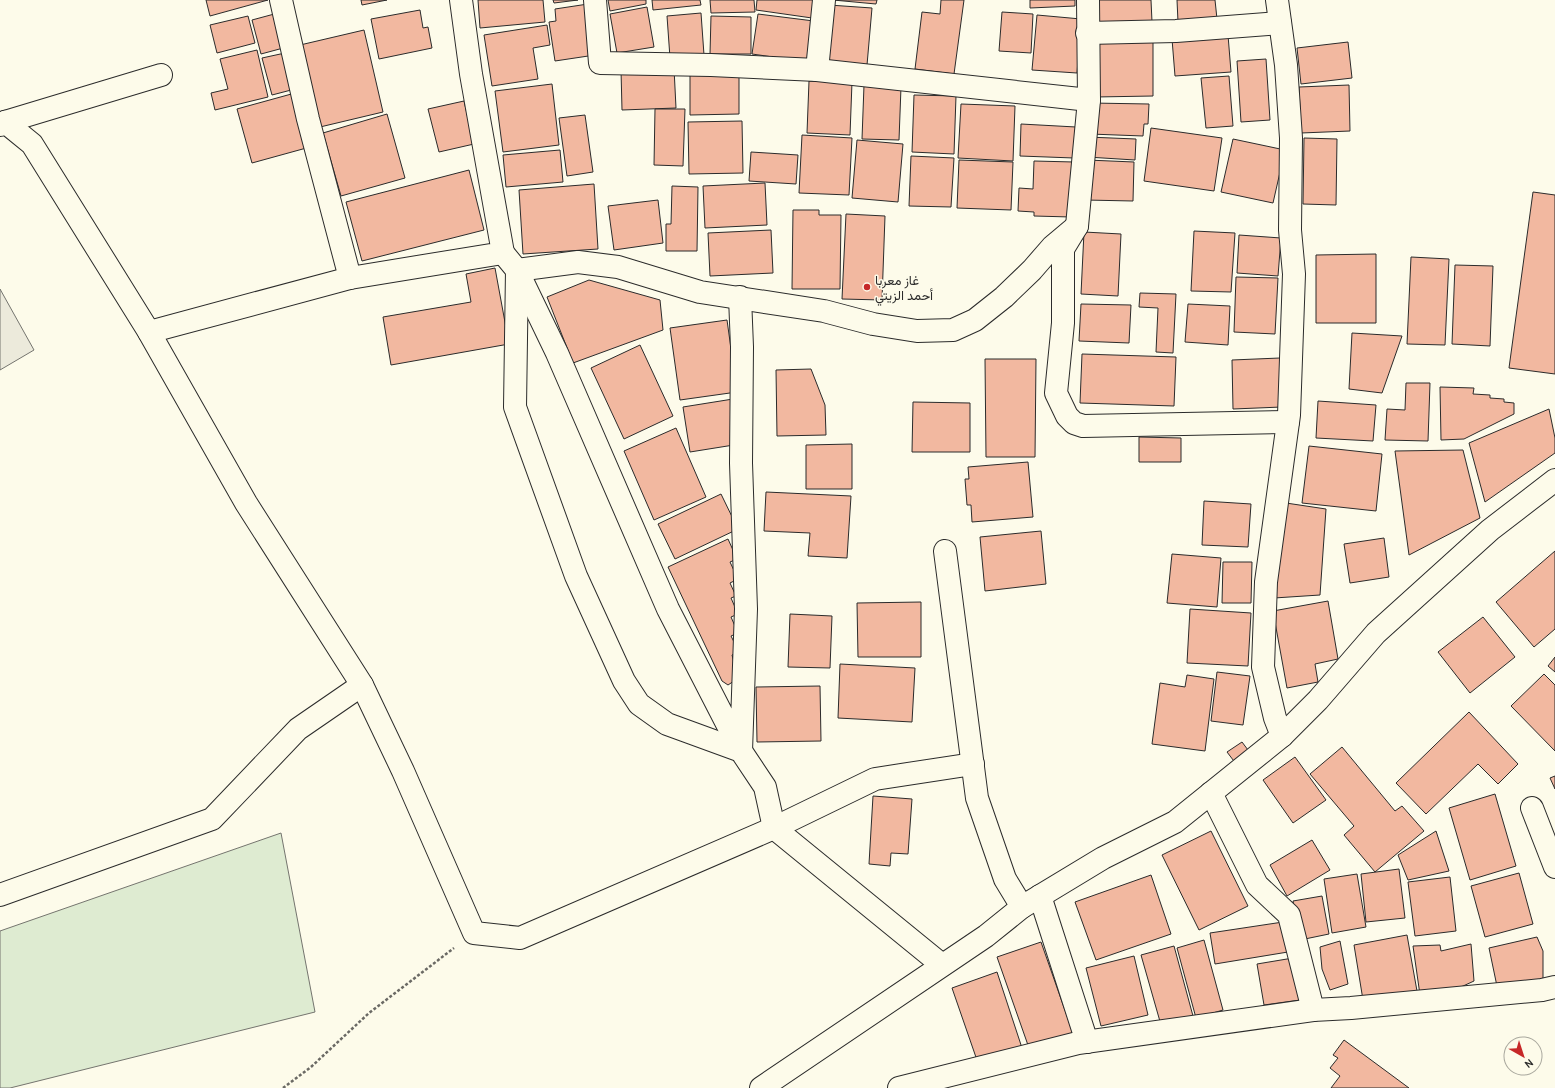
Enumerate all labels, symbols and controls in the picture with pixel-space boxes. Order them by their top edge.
place label: غاز معربا أحمد الزيتي [875,273,933,306]
marker: غاز معربا أحمد الزيتي [862,282,872,292]
north arrow [1503,1036,1543,1076]
text: N [1522,1056,1536,1071]

